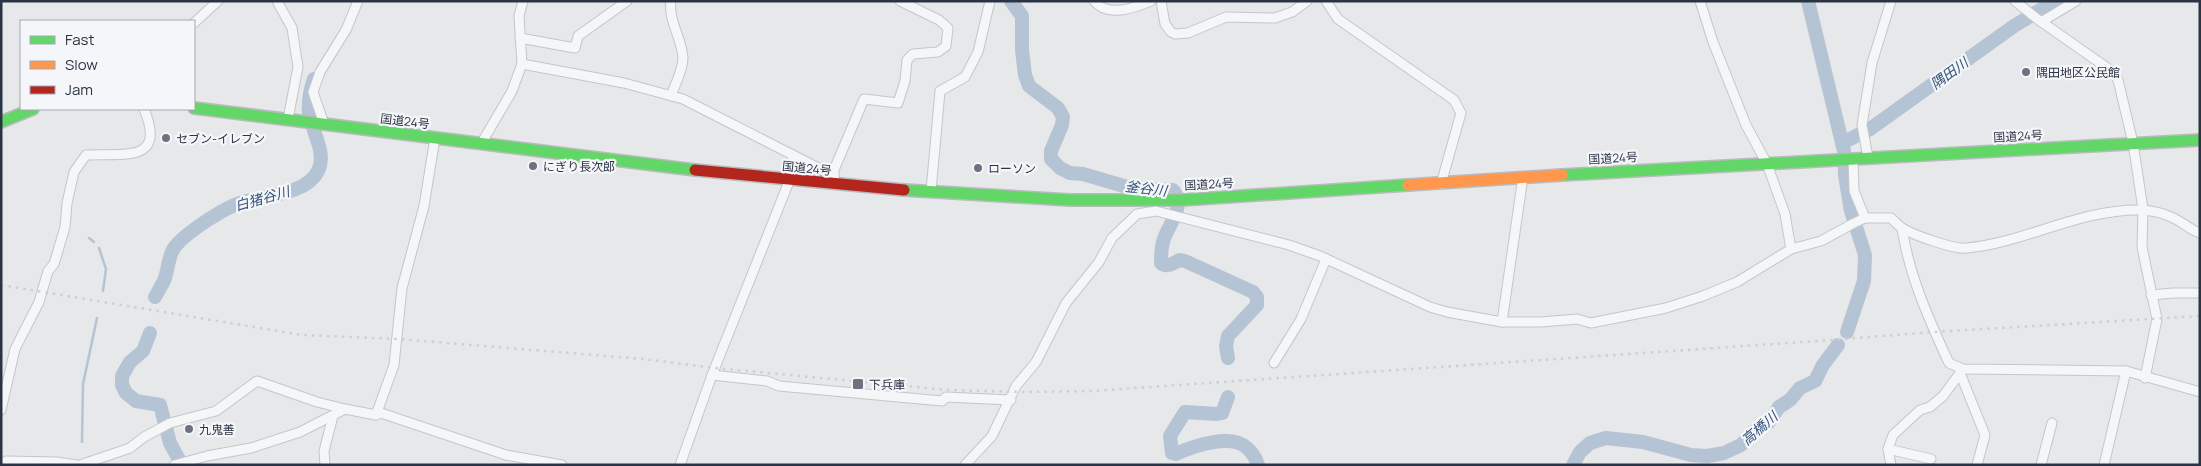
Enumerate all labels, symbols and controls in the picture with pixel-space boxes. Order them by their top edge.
legend [20,20,195,110]
text: Fast [65,29,94,50]
water label: 隅田川 [1926,52,1973,93]
text: Slow [65,54,98,75]
place label: 隅田地区公民館 [2036,64,2120,81]
marker: 隅田地区公民館 [2020,66,2032,78]
text: Jam [65,79,93,100]
street label: 国道24号 [379,110,431,132]
street label: 国道24号 [1993,126,2043,146]
place label: セブン-イレブン [176,130,265,147]
marker: セブン-イレブン [160,132,172,144]
street label: 国道24号 [1588,148,1638,168]
street label: 国道24号 [781,157,833,179]
place label: にぎり長次郎 [543,158,615,175]
marker: にぎり長次郎 [527,160,539,172]
place label: ローソン [988,160,1036,177]
marker: ローソン [972,162,984,174]
street label: 国道24号 [1184,174,1234,194]
water label: 釜谷川 [1124,176,1170,200]
water label: 白猪谷川 [232,181,293,215]
place label: 下兵庫 [869,376,905,393]
marker: 下兵庫 [851,377,865,391]
water label: 高橋川 [1737,406,1783,449]
place label: 九鬼善 [199,421,235,438]
marker: 九鬼善 [183,423,195,435]

